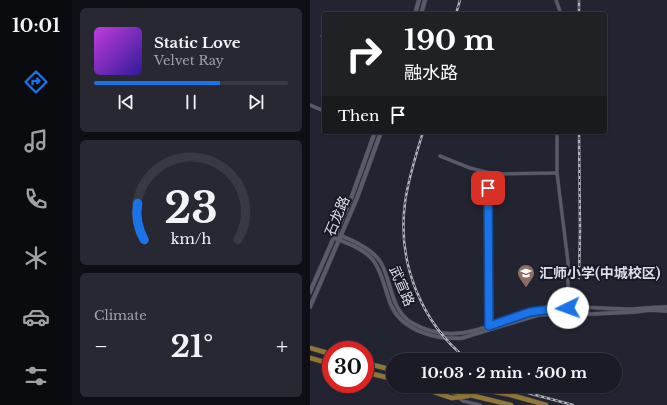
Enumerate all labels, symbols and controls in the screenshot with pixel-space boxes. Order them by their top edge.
text: 10:01 [12,15,60,37]
text: 190 m [404,23,495,58]
icon: right [338,28,390,80]
text: Static Love [154,33,240,52]
text: Velvet Ray [154,52,224,69]
text: 融水路 [404,62,458,84]
icon: directions [22,68,50,96]
icon: previous [115,91,137,113]
icon: pause [180,91,202,113]
icon: next [245,91,267,113]
icon: arrive [387,104,409,126]
text: Then [338,106,379,125]
icon: music [22,127,50,155]
pin [471,171,505,205]
icon: arrive [477,177,499,199]
text: 23 [164,183,218,234]
icon: phone [22,185,50,213]
street label: 石龙路 [321,193,353,239]
text: km/h [171,230,211,248]
icon: climate [22,244,50,272]
street label: 武宣路 [386,263,418,309]
school or university icon: 汇师小学(中城校区) [516,263,536,288]
place label: 汇师小学(中城校区) [539,264,661,282]
position arrow [547,287,589,329]
icon: car [22,303,50,331]
text: Climate [94,307,147,324]
text: 21° [171,328,213,365]
text: − [94,333,108,360]
text: + [276,333,288,360]
speed limit sign: 30 [322,341,374,393]
icon: filters [22,362,50,390]
text: 10:03 · 2 min · 500 m [421,363,587,382]

